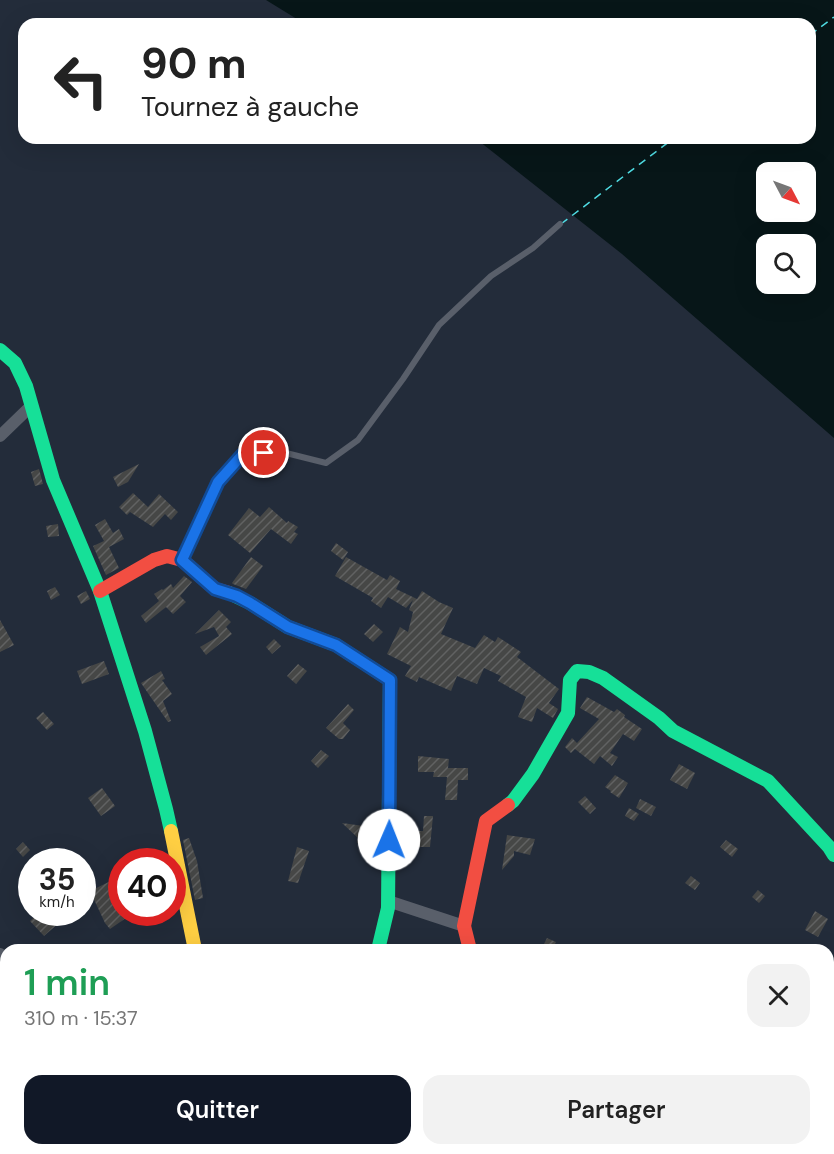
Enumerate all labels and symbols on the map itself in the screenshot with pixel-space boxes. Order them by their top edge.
north arrow [756,162,816,222]
pin [238,427,289,478]
position arrow [357,808,421,872]
speed limit sign: 40 [108,848,186,926]

